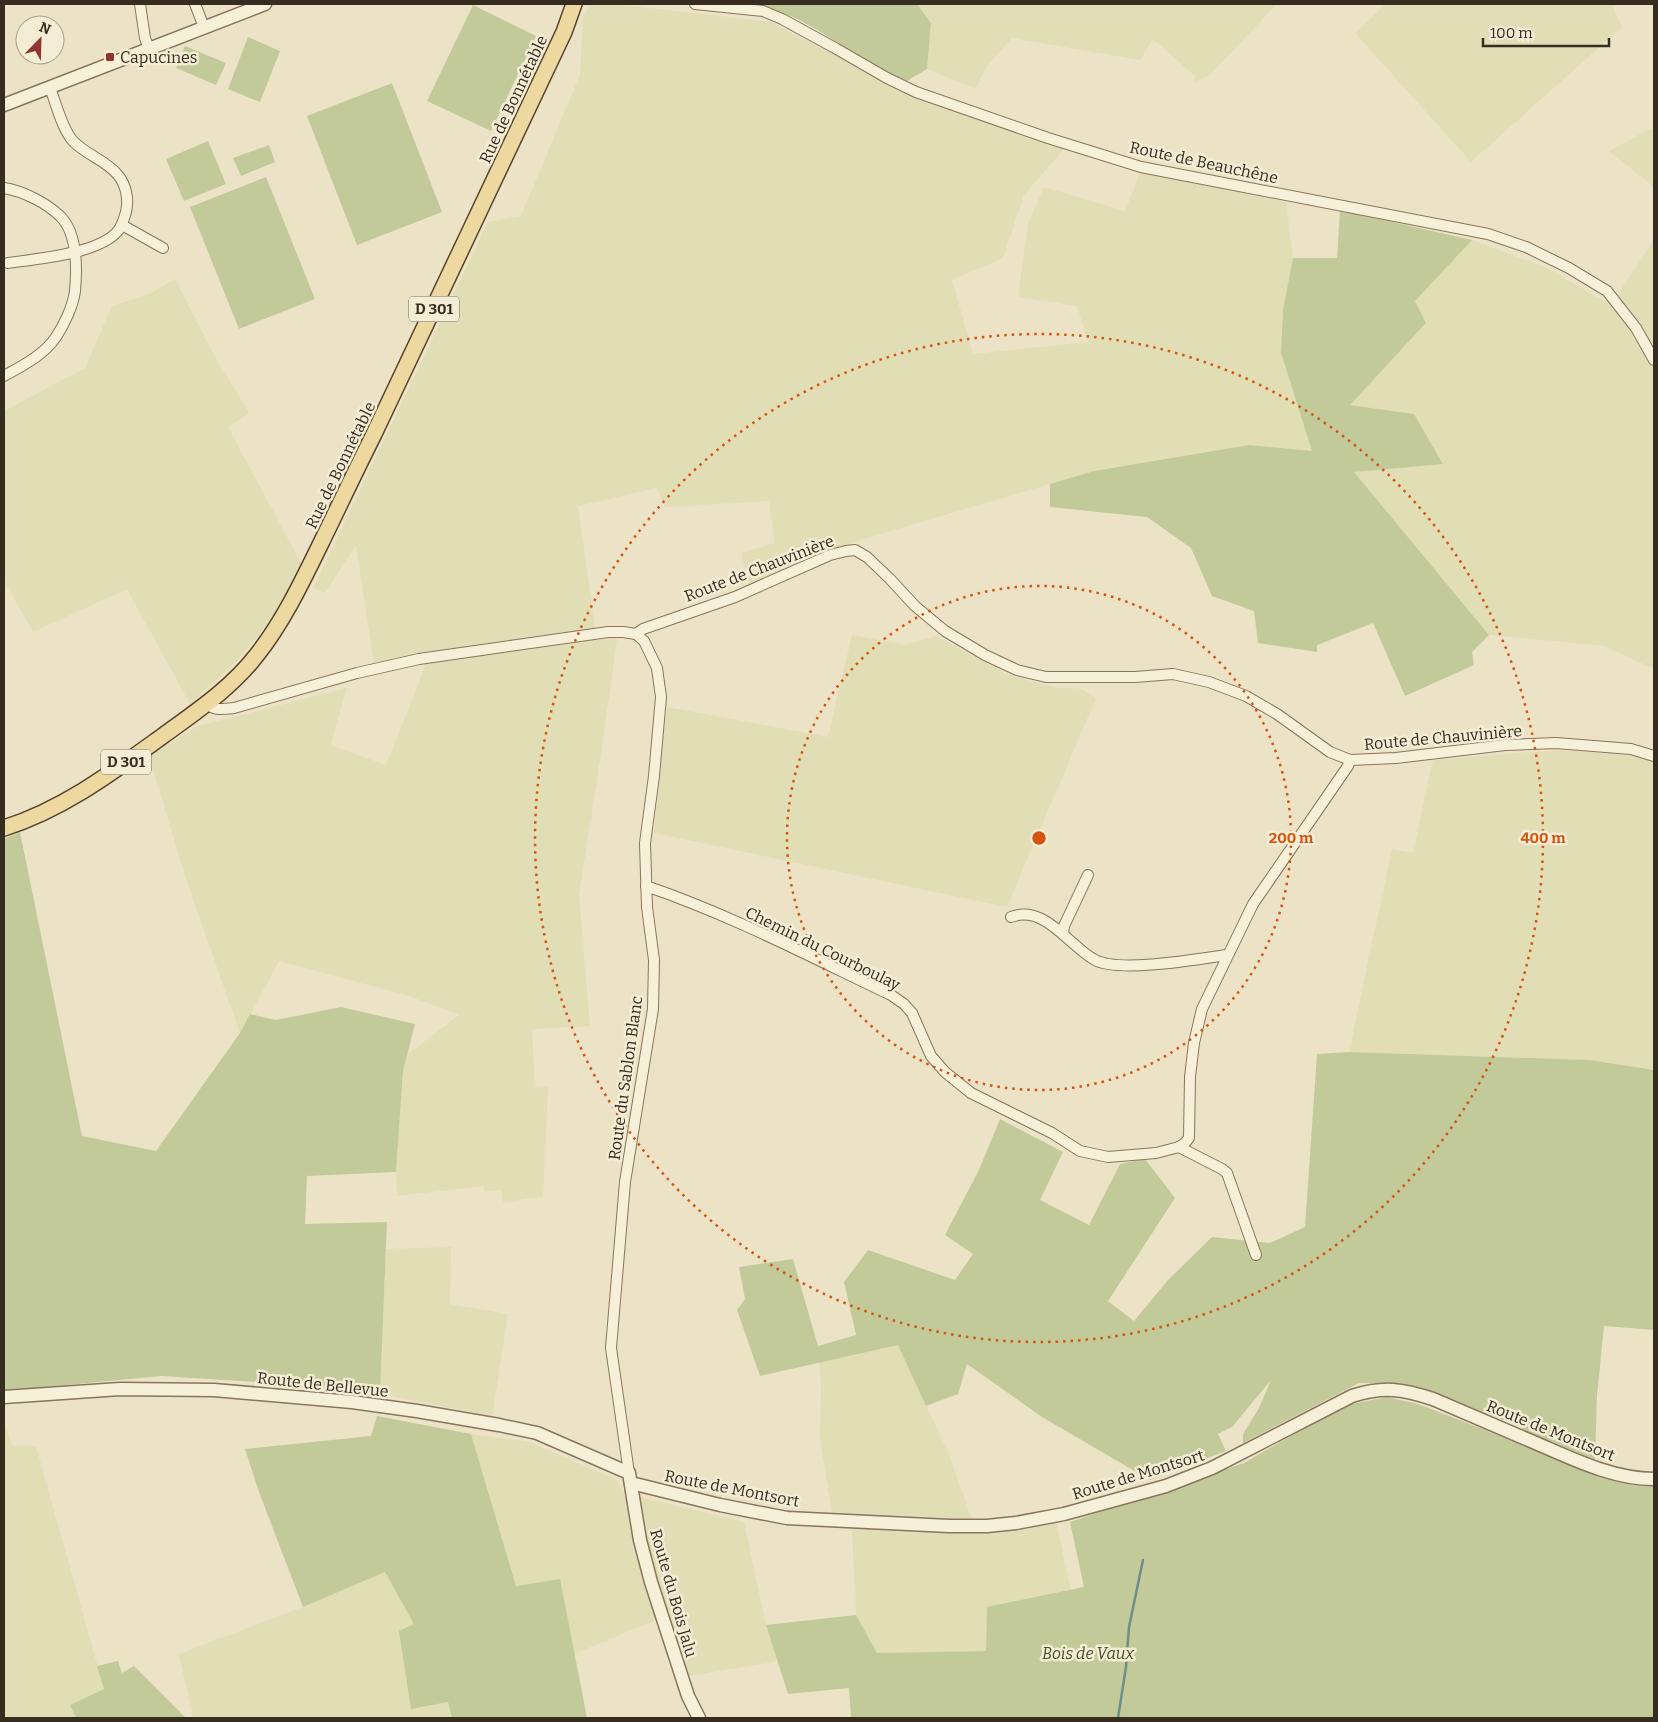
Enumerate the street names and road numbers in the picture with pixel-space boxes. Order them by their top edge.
street label: Rue de Bonnétable [475,32,551,166]
street label: Route de Beauchêne [1128,137,1280,188]
road number: D 301 [409,296,459,322]
street label: Rue de Bonnétable [301,399,379,532]
street label: Route de Chauvinière [682,531,837,606]
street label: Route de Chauvinière [1363,721,1523,754]
road number: D 301 [101,750,151,774]
street label: Chemin du Courboulay [742,903,904,994]
street label: Route du Sablon Blanc [605,995,646,1161]
street label: Route de Bellevue [256,1368,390,1401]
street label: Route de Montsort [1484,1396,1618,1465]
street label: Route de Montsort [1070,1445,1207,1504]
street label: Route de Montsort [663,1466,801,1511]
street label: Route du Bois Jalu [646,1527,701,1660]

